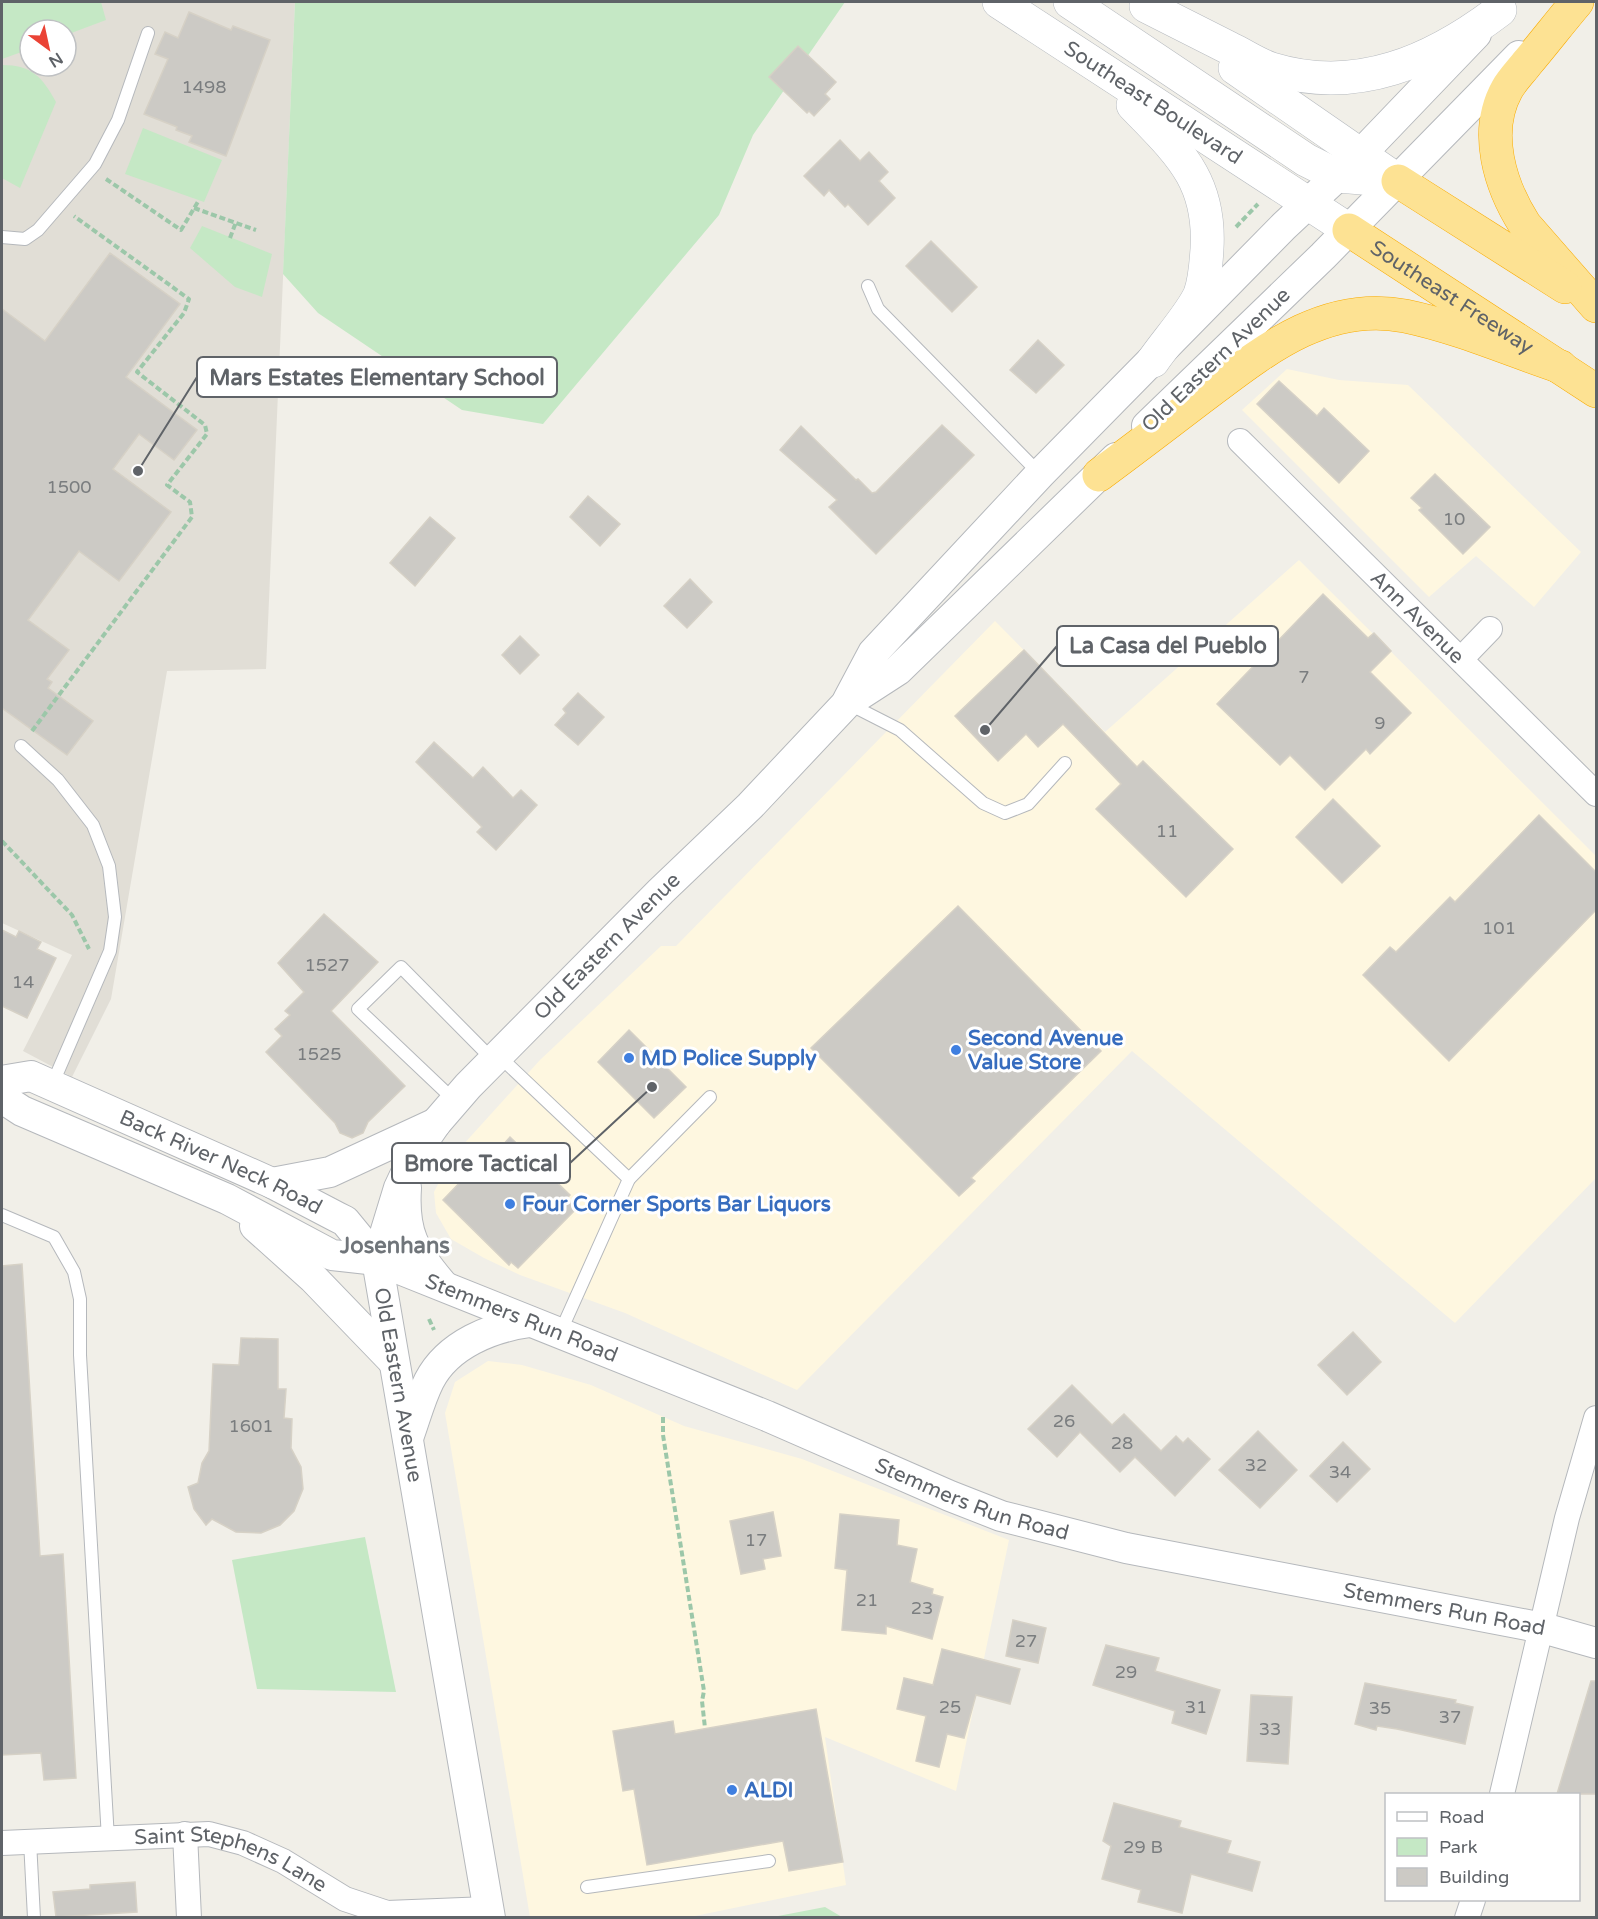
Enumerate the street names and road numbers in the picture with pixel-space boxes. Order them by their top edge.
street label: Southeast Boulevard [1059,35,1247,170]
street label: Southeast Freeway [1366,235,1538,359]
street label: Old Eastern Avenue [1136,282,1296,437]
street label: Ann Avenue [1365,565,1470,669]
street label: Old Eastern Avenue [528,867,685,1025]
street label: Back River Neck Road [116,1104,327,1220]
street label: Stemmers Run Road [422,1268,622,1368]
street label: Old Eastern Avenue [369,1286,427,1484]
street label: Stemmers Run Road [871,1452,1072,1545]
street label: Stemmers Run Road [1341,1577,1547,1641]
street label: Saint Stephens Lane [134,1821,332,1898]

